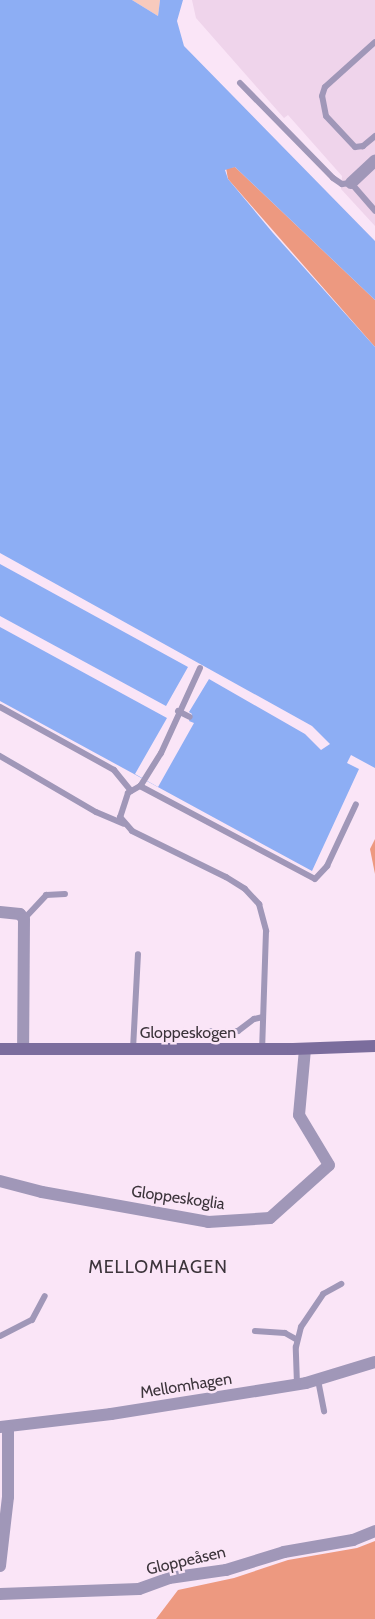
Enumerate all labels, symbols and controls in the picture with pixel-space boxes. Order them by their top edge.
street label: Gloppeskogen [140,1023,236,1043]
street label: Gloppeskoglia [130,1182,226,1214]
district label: MELLOMHAGEN [87,1256,229,1278]
street label: Mellomhagen [139,1369,233,1403]
street label: Gloppeåsen [145,1543,227,1579]

